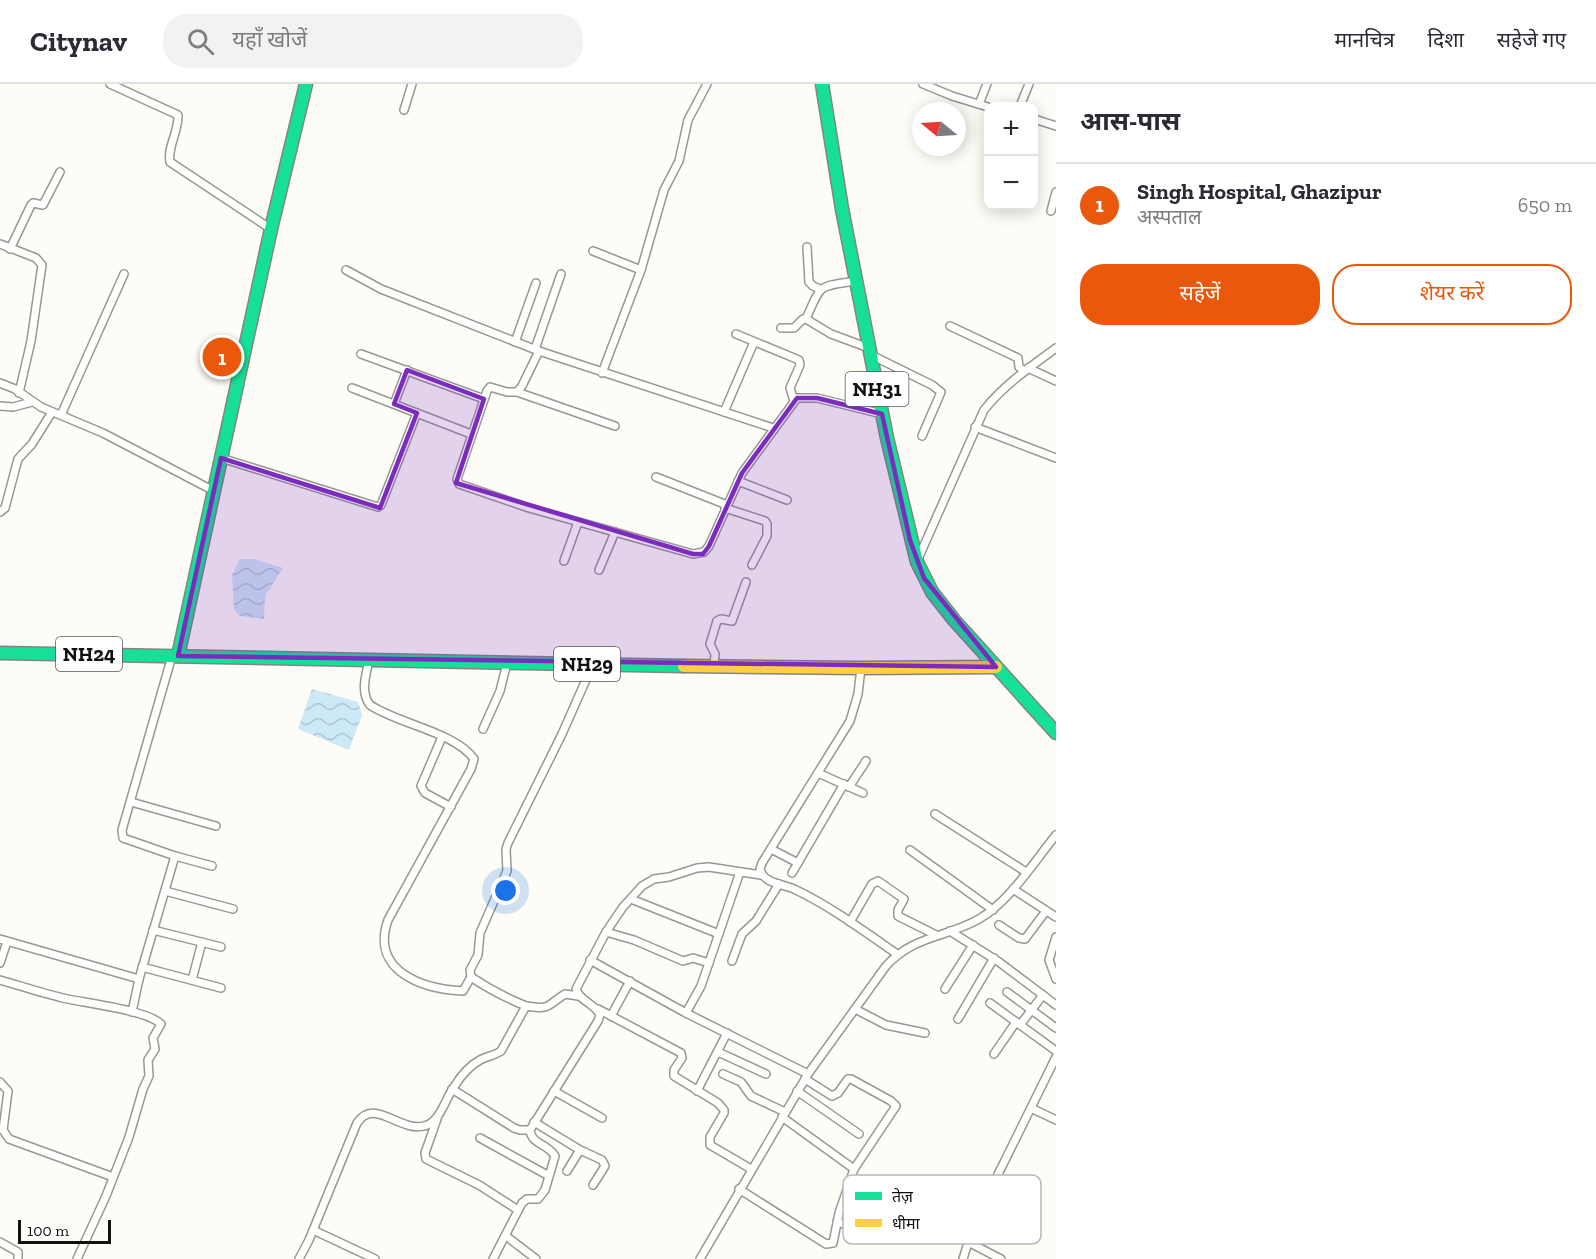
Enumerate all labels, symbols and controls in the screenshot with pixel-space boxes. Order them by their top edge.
search box [163,14,583,68]
text: Citynav [30,25,127,58]
icon: search [184,25,217,58]
text: यहाँ खोजें [232,26,307,53]
text: मानचित्र [1335,27,1395,52]
text: दिशा [1428,27,1464,52]
text: सहेजे गए [1497,27,1566,52]
north arrow [912,102,966,156]
map controls [984,102,1038,210]
button: + [984,102,1038,156]
text: आस-पास [1080,105,1180,137]
button: − [984,156,1038,210]
text: Singh Hospital, Ghazipur [1137,178,1382,205]
text: 1 [1095,193,1104,217]
text: 650 m [1518,193,1572,217]
text: अस्पताल [1137,205,1202,229]
button: सहेजें [1080,264,1320,325]
button: शेयर करें [1332,264,1572,325]
pin: 1 [202,334,242,380]
road number: NH31 [846,372,908,406]
road number: NH24 [56,637,122,671]
road number: NH29 [554,647,620,681]
your location [491,876,520,905]
legend [843,1175,1041,1244]
text: तेज़ [892,1187,914,1206]
text: धीमा [892,1214,921,1233]
scale bar [18,1217,111,1244]
text: 100 m [27,1221,69,1240]

